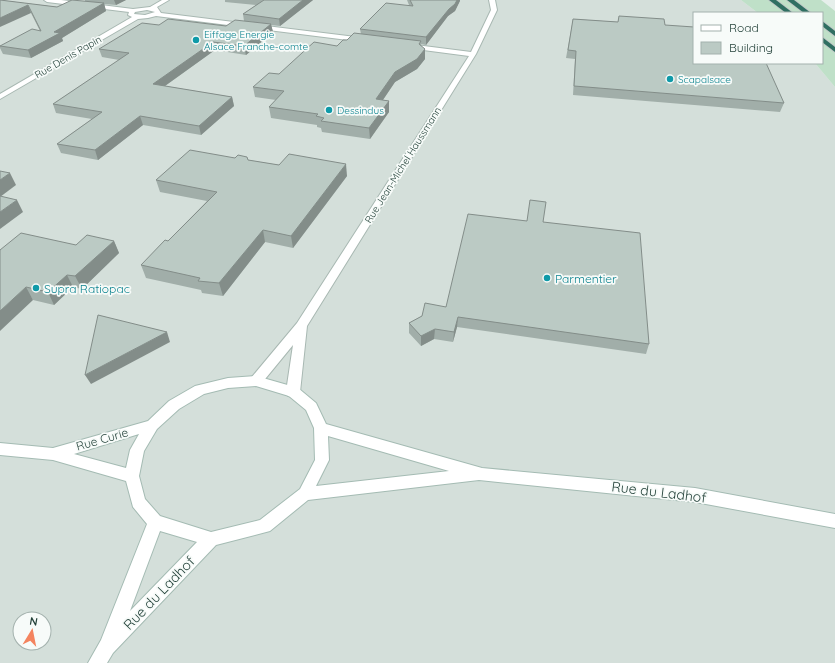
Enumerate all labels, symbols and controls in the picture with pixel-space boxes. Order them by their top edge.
legend [693,12,823,64]
text: Road [729,20,759,35]
place label: Eiffage Energie Alsace Franche-comte [204,28,308,53]
street label: Rue Denis Papin [32,33,104,81]
marker: Eiffage Energie Alsace Franche-comte [191,35,201,45]
text: Building [729,40,773,55]
place label: Scapalsace [678,73,731,86]
marker: Scapalsace [665,74,675,84]
place label: Dessindus [337,104,384,117]
street label: Rue Jean-Michel Haussmann [362,104,444,226]
marker: Dessindus [324,105,334,115]
place label: Parmentier [555,271,617,286]
marker: Parmentier [542,273,552,283]
place label: Supra Ratiopac [44,281,130,296]
marker: Supra Ratiopac [31,283,41,293]
street label: Rue Curie [74,424,130,454]
street label: Rue du Ladhof [611,477,707,507]
street label: Rue du Ladhof [119,552,199,634]
north arrow [12,611,52,651]
text: N [29,614,39,629]

